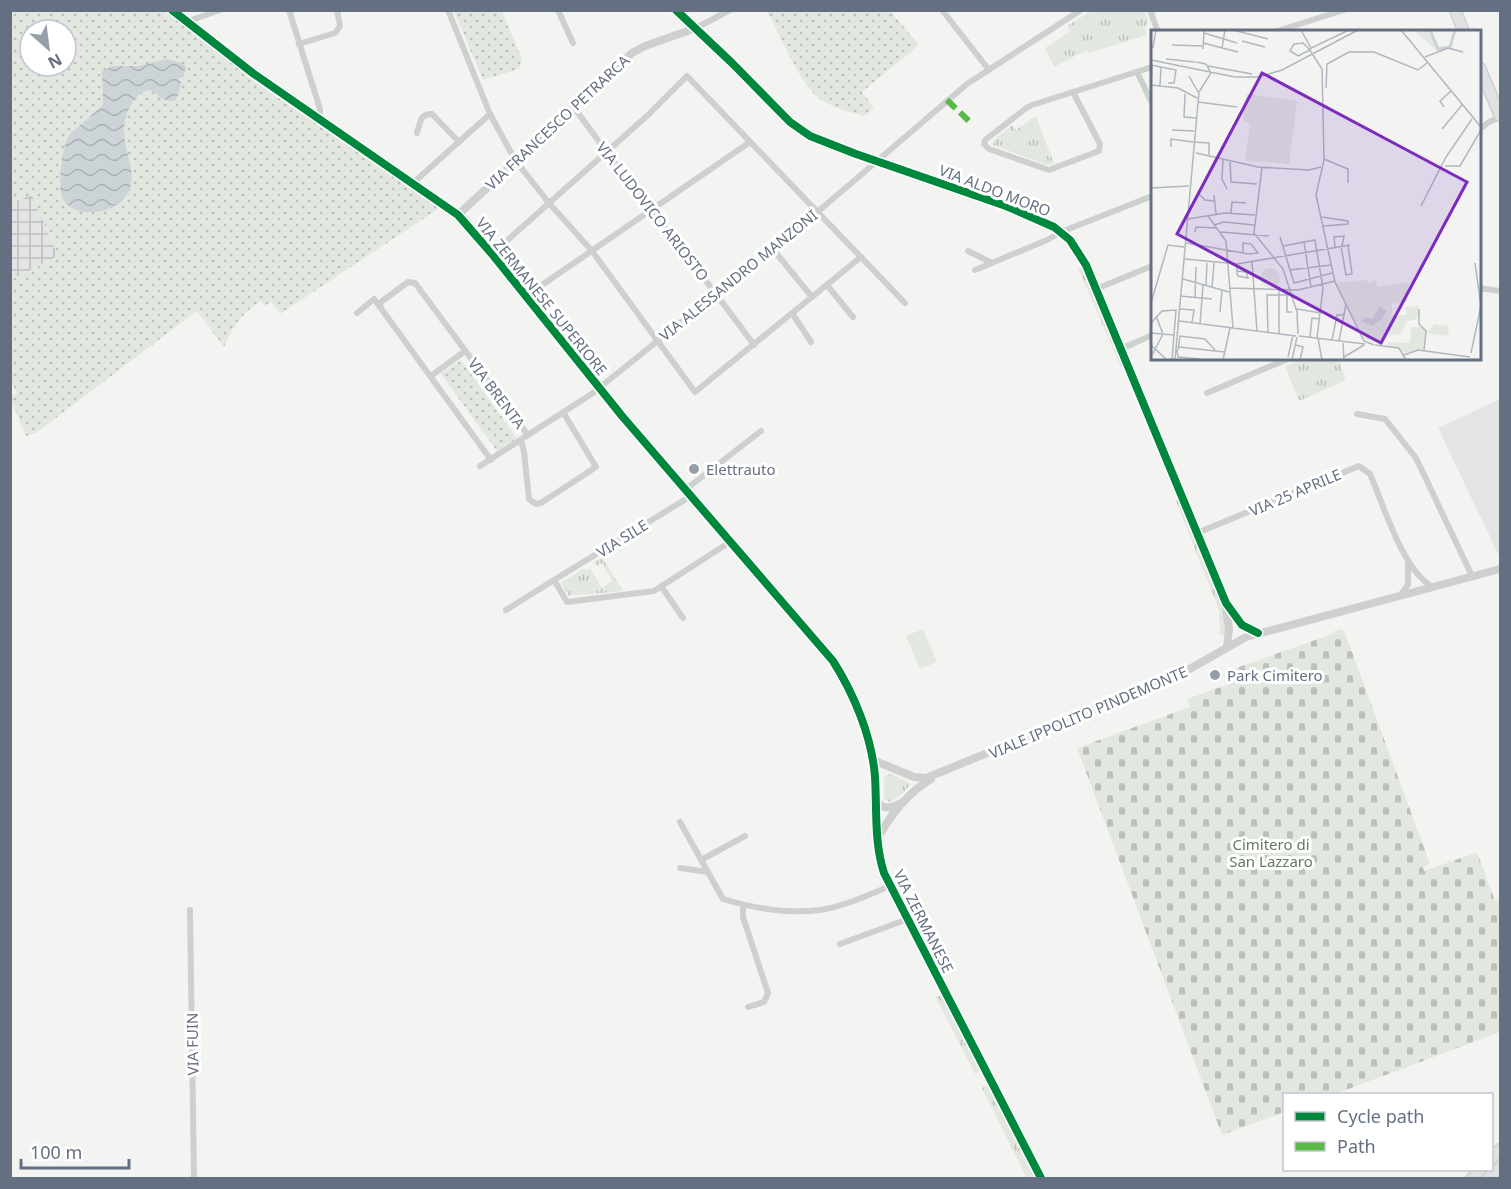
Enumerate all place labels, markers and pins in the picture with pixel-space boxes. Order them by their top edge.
place label: Elettrauto [706,459,776,479]
marker: Elettrauto [687,462,701,476]
place label: Park Cimitero [1227,665,1323,685]
marker: Park Cimitero [1208,668,1222,682]

